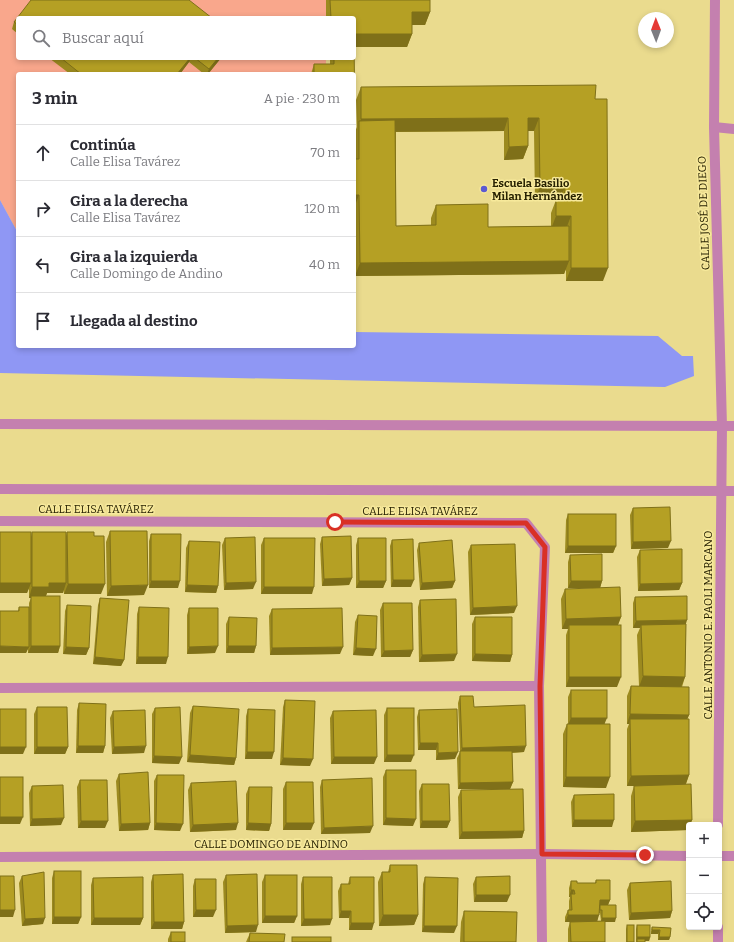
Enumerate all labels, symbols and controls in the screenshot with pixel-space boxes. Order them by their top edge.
north arrow [638,12,674,48]
search box [16,16,356,60]
icon: search [30,27,52,49]
text: Buscar aquí [62,29,144,47]
text: 3 min [32,88,77,109]
text: A pie · 230 m [264,91,340,106]
text: Continúa [70,136,136,154]
icon: ahead [32,142,54,164]
text: 70 m [310,145,340,160]
text: Calle Elisa Tavárez [70,154,180,169]
street label: CALLE JOSÉ DE DIEGO [695,156,712,270]
place label: Escuela Basilio Milan Hernández [492,177,582,203]
marker: Escuela Basilio Milan Hernández [479,184,489,194]
text: Gira a la derecha [70,192,188,210]
icon: right [32,198,54,220]
text: 120 m [304,201,340,216]
text: Calle Elisa Tavárez [70,210,180,225]
text: Gira a la izquierda [70,248,198,266]
icon: left [32,254,54,276]
text: 40 m [309,257,340,272]
text: Calle Domingo de Andino [70,266,223,281]
icon: arrive [32,310,54,332]
text: Llegada al destino [70,312,198,330]
street label: CALLE ELISA TAVÁREZ [38,502,154,516]
street label: CALLE ELISA TAVÁREZ [362,504,478,518]
route start [326,513,344,531]
street label: CALLE ANTONIO E. PAOLI MARCANO [702,531,715,719]
map controls [686,822,722,930]
button: + [686,822,722,858]
street label: CALLE DOMINGO DE ANDINO [194,838,348,851]
route end [636,846,654,864]
button: − [686,858,722,894]
button: locate [686,894,722,930]

